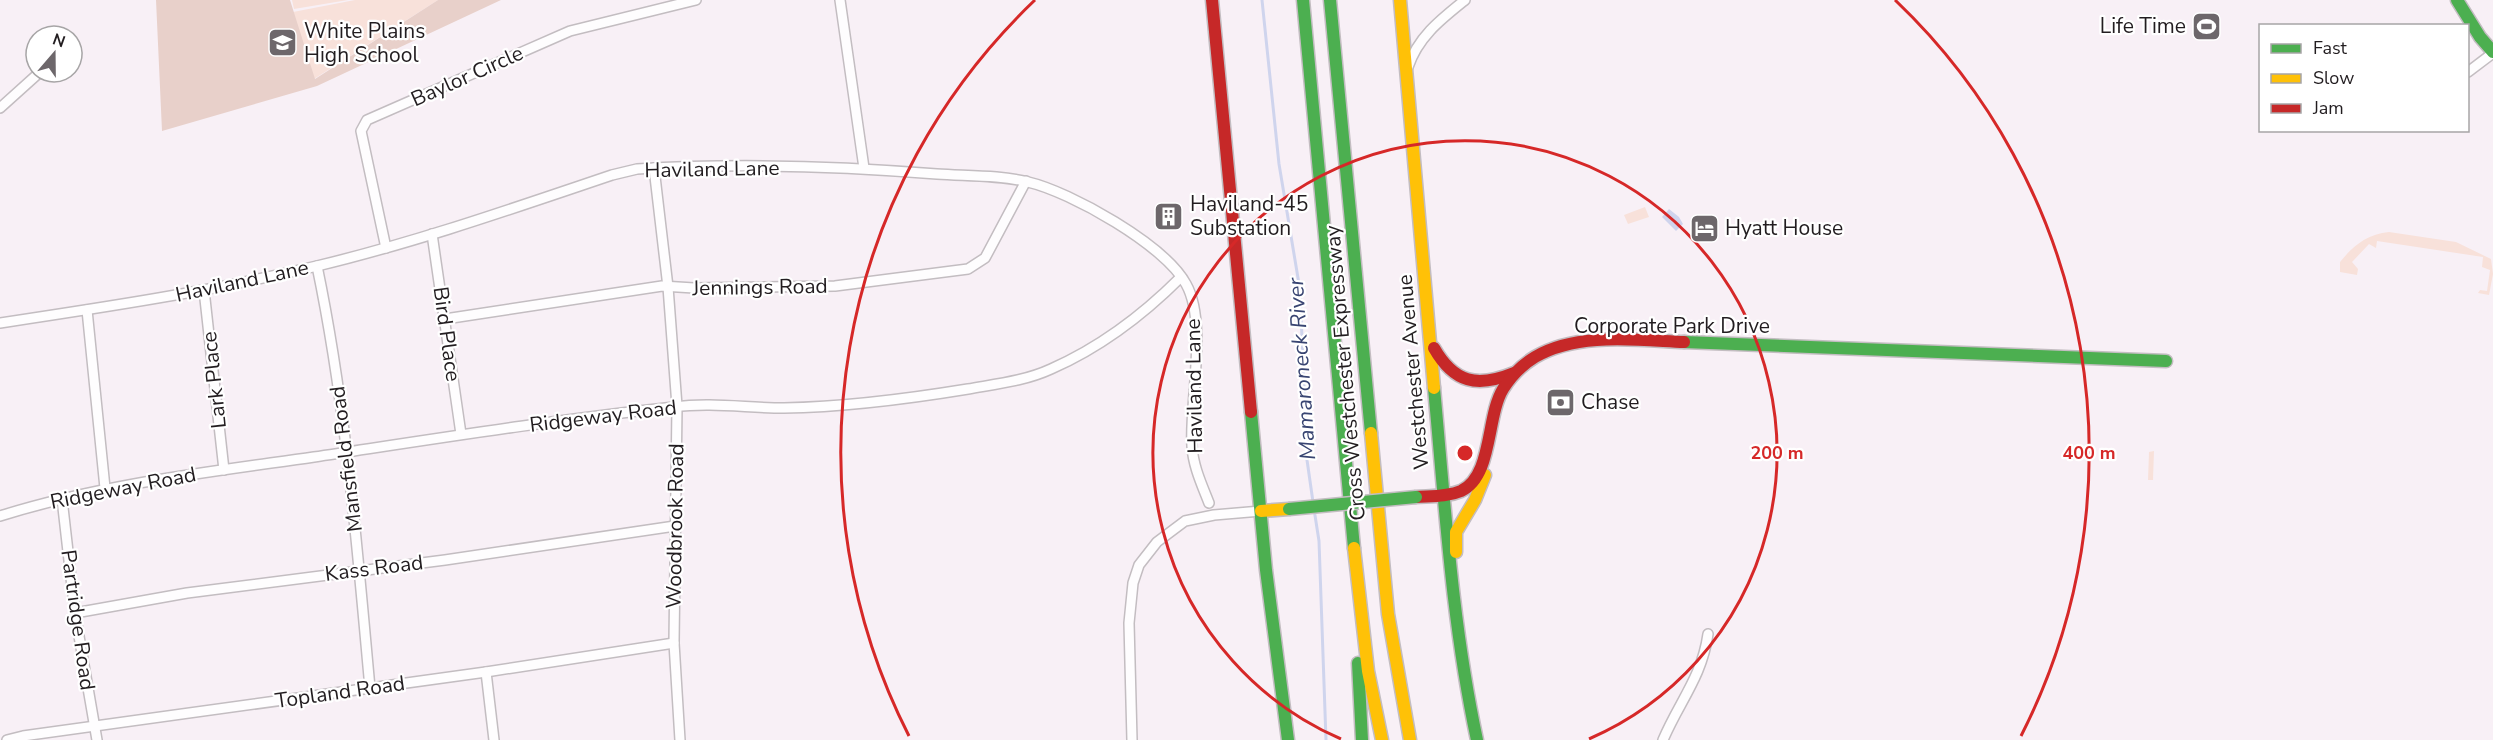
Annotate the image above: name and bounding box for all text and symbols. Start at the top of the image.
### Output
sports icon: Life Time [2191,10,2223,42]
place label: Life Time [2100,12,2186,40]
place label: White Plains High School [304,17,425,69]
north arrow [24,24,84,84]
legend [2259,24,2469,132]
school or university icon: White Plains High School [267,27,299,59]
text: N [49,28,68,53]
text: Fast [2313,36,2348,60]
street label: Baylor Circle [406,39,528,113]
text: Slow [2313,66,2354,90]
text: Jam [2312,96,2344,120]
street label: Haviland Lane [644,154,780,184]
place label: Haviland-45 Substation [1190,190,1308,242]
building icon: Haviland-45 Substation [1153,200,1185,232]
hotel icon: Hyatt House [1688,212,1720,244]
place label: Hyatt House [1725,214,1843,242]
street label: Cross Westchester Expressway [1318,224,1372,522]
street label: Haviland Lane [173,253,311,309]
street label: Jennings Road [691,272,828,302]
street label: Westchester Avenue [1391,273,1435,471]
water label: Mamaroneck River [1281,276,1323,461]
street label: Bird Place [426,285,468,383]
street label: Corporate Park Drive [1574,312,1770,340]
street label: Haviland Lane [1179,318,1209,454]
street label: Lark Place [195,330,233,430]
street label: Mansfield Road [323,385,369,533]
bank icon: Chase [1544,386,1576,418]
place label: Chase [1581,388,1639,416]
street label: Ridgeway Road [528,393,678,439]
text: 200 m [1750,441,1804,465]
text: 400 m [2062,441,2116,465]
street label: Woodbrook Road [660,443,690,609]
centre of rings [1455,443,1475,463]
street label: Ridgeway Road [48,460,198,516]
street label: Partridge Road [54,548,102,692]
street label: Kass Road [323,548,425,588]
street label: Topland Road [273,669,407,715]

